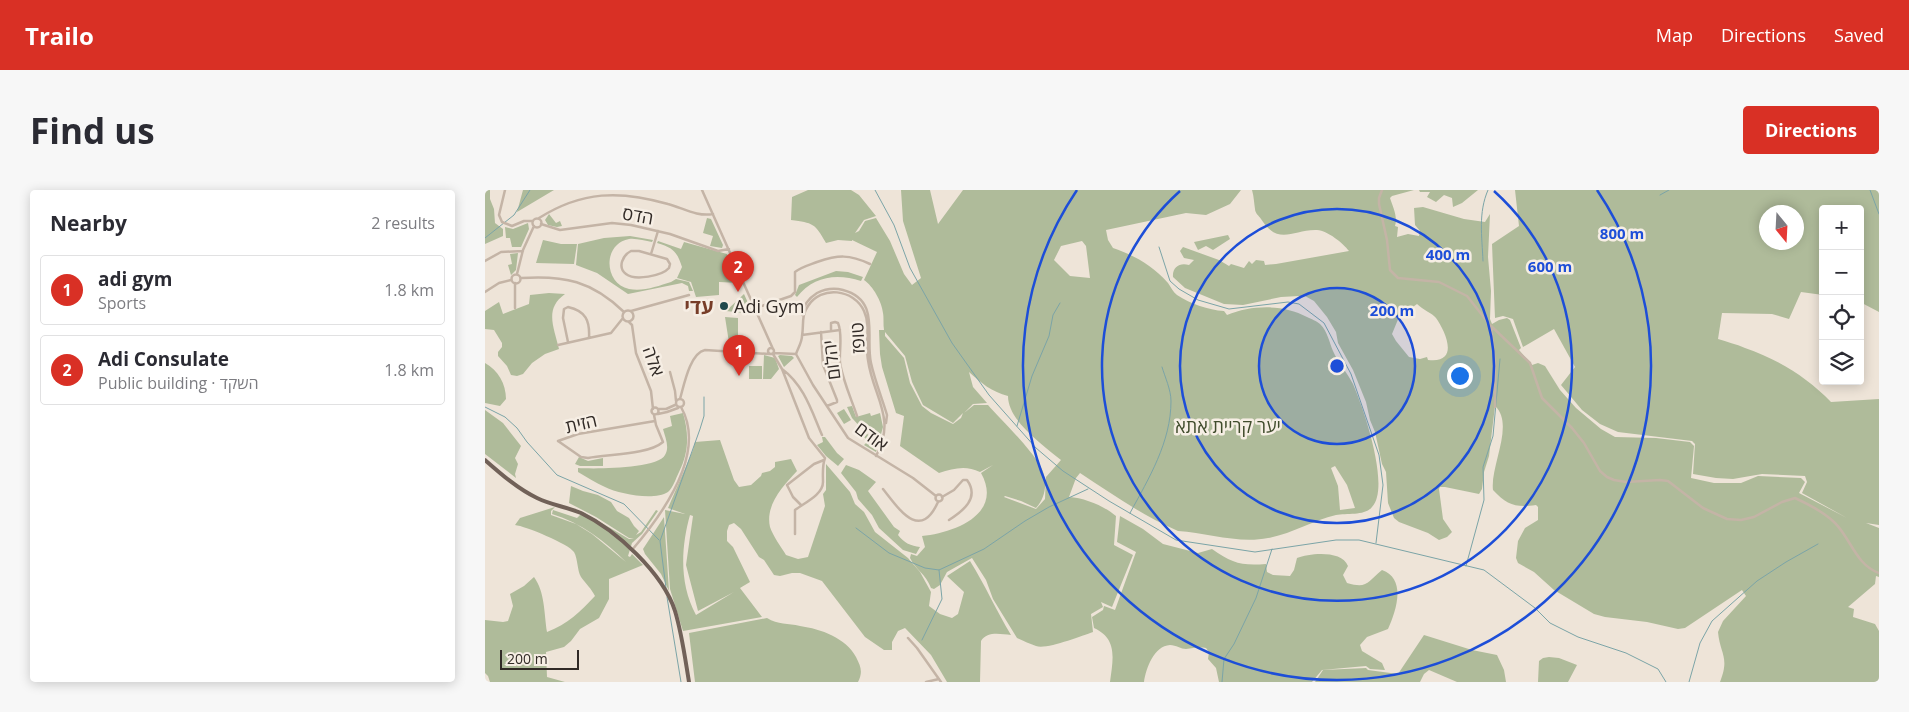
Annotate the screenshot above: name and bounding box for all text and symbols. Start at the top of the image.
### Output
text: Trailo [25,19,94,52]
text: Map [1656,23,1693,47]
text: Directions [1721,23,1806,47]
text: Saved [1834,23,1884,47]
button: Directions [1743,106,1879,154]
text: Find us [30,107,155,154]
street label: הדס [621,200,655,230]
north arrow [1759,205,1804,250]
map controls [1819,205,1864,385]
button: + [1819,205,1864,250]
text: Nearby [50,209,127,237]
text: 2 results [371,212,435,234]
text: 800 m [1600,223,1644,243]
text: 400 m [1426,244,1470,264]
button: − [1819,250,1864,295]
pin: 2 [722,251,754,292]
text: 600 m [1528,256,1572,276]
text: adi gym [98,266,172,292]
text: 1 [62,279,72,301]
text: 1.8 km [384,279,434,301]
text: Sports [98,292,146,314]
district label: עדי [684,293,714,320]
place label: Adi Gym [734,294,804,318]
button: locate [1819,295,1864,340]
marker: Adi Gym [718,300,730,312]
text: 200 m [1370,300,1414,320]
street label: טופז [844,322,870,354]
pin: 1 [723,335,755,376]
street label: יהלום [817,339,845,381]
button: layers [1819,340,1864,385]
street label: אלה [637,343,671,379]
text: Adi Consulate [98,346,229,372]
centre of rings [1328,357,1346,375]
text: 2 [62,359,72,381]
text: 1.8 km [384,359,434,381]
your location [1447,363,1473,389]
text: Public building · השקד [98,372,259,394]
street label: הזית [563,408,599,438]
park label: יער קריית אתא [1175,414,1281,438]
street label: אודם [851,416,893,456]
scale bar [500,647,579,670]
text: 200 m [507,649,548,668]

